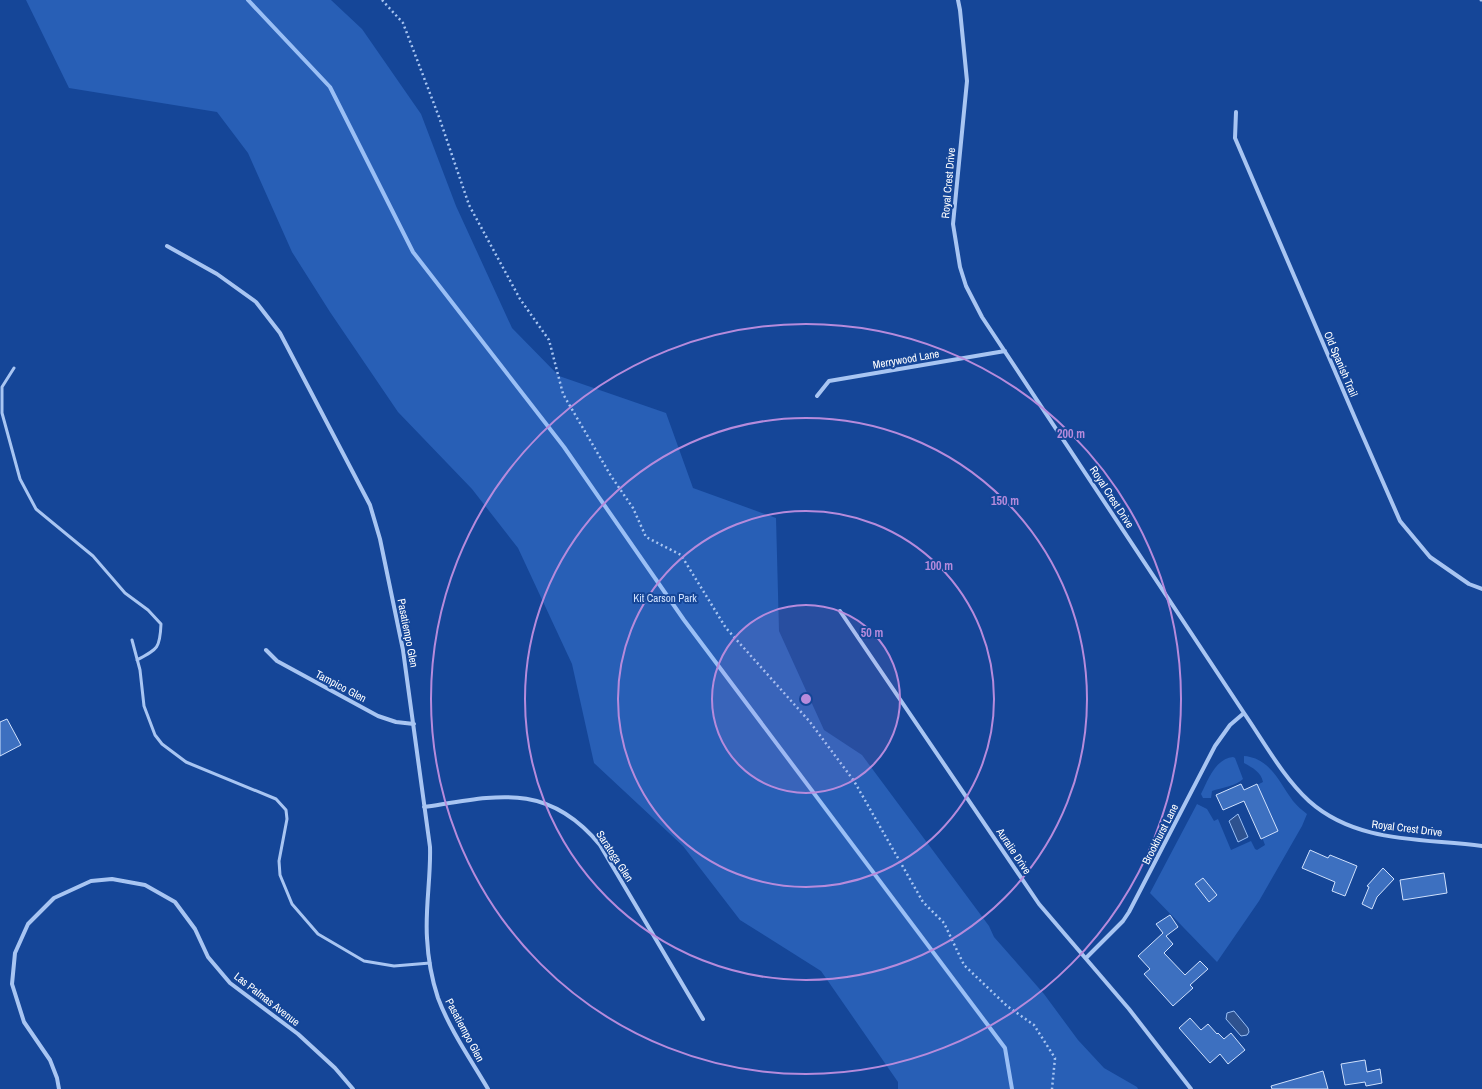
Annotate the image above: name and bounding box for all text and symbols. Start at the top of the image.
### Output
street label: Royal Crest Drive [938,147,958,219]
street label: Old Spanish Trail [1321,329,1361,399]
street label: Merrywood Lane [872,346,940,372]
text: 200 m [1057,426,1085,442]
street label: Royal Crest Drive [1087,463,1137,531]
text: 150 m [991,493,1019,509]
text: 100 m [925,558,953,574]
park label: Kit Carson Park [633,591,697,605]
street label: Pasatiempo Glen [394,597,422,669]
text: 50 m [861,625,883,641]
street label: Tampico Glen [313,667,369,705]
centre of rings [799,692,813,706]
street label: Brookhurst Lane [1139,801,1181,867]
street label: Royal Crest Drive [1371,817,1443,839]
street label: Auralie Drive [993,824,1035,877]
street label: Saratoga Glen [593,828,637,884]
street label: Las Palmas Avenue [231,969,303,1029]
street label: Pasatiempo Glen [442,996,488,1064]

